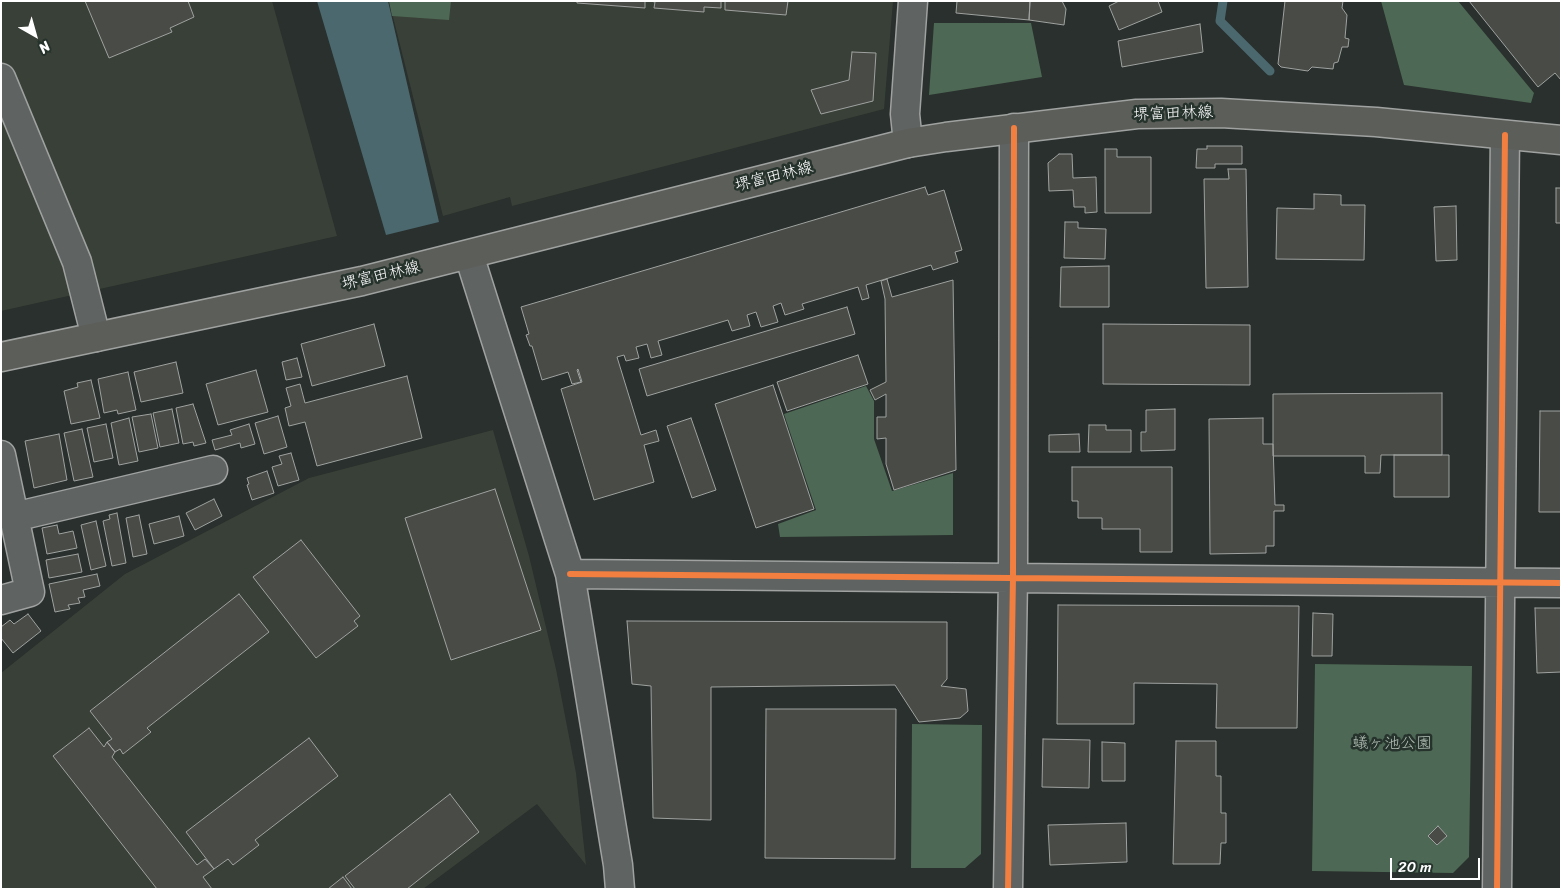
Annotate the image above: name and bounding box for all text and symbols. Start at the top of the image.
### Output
north arrow [10,10,60,60]
text: N [33,34,56,60]
street label: 堺富田林線 [1133,103,1213,125]
street label: 堺富田林線 [733,158,815,196]
street label: 堺富田林線 [340,258,422,294]
park label: 蟻ヶ池公園 [1352,734,1432,754]
scale bar [1392,848,1482,880]
text: 20 m [1398,854,1432,880]

